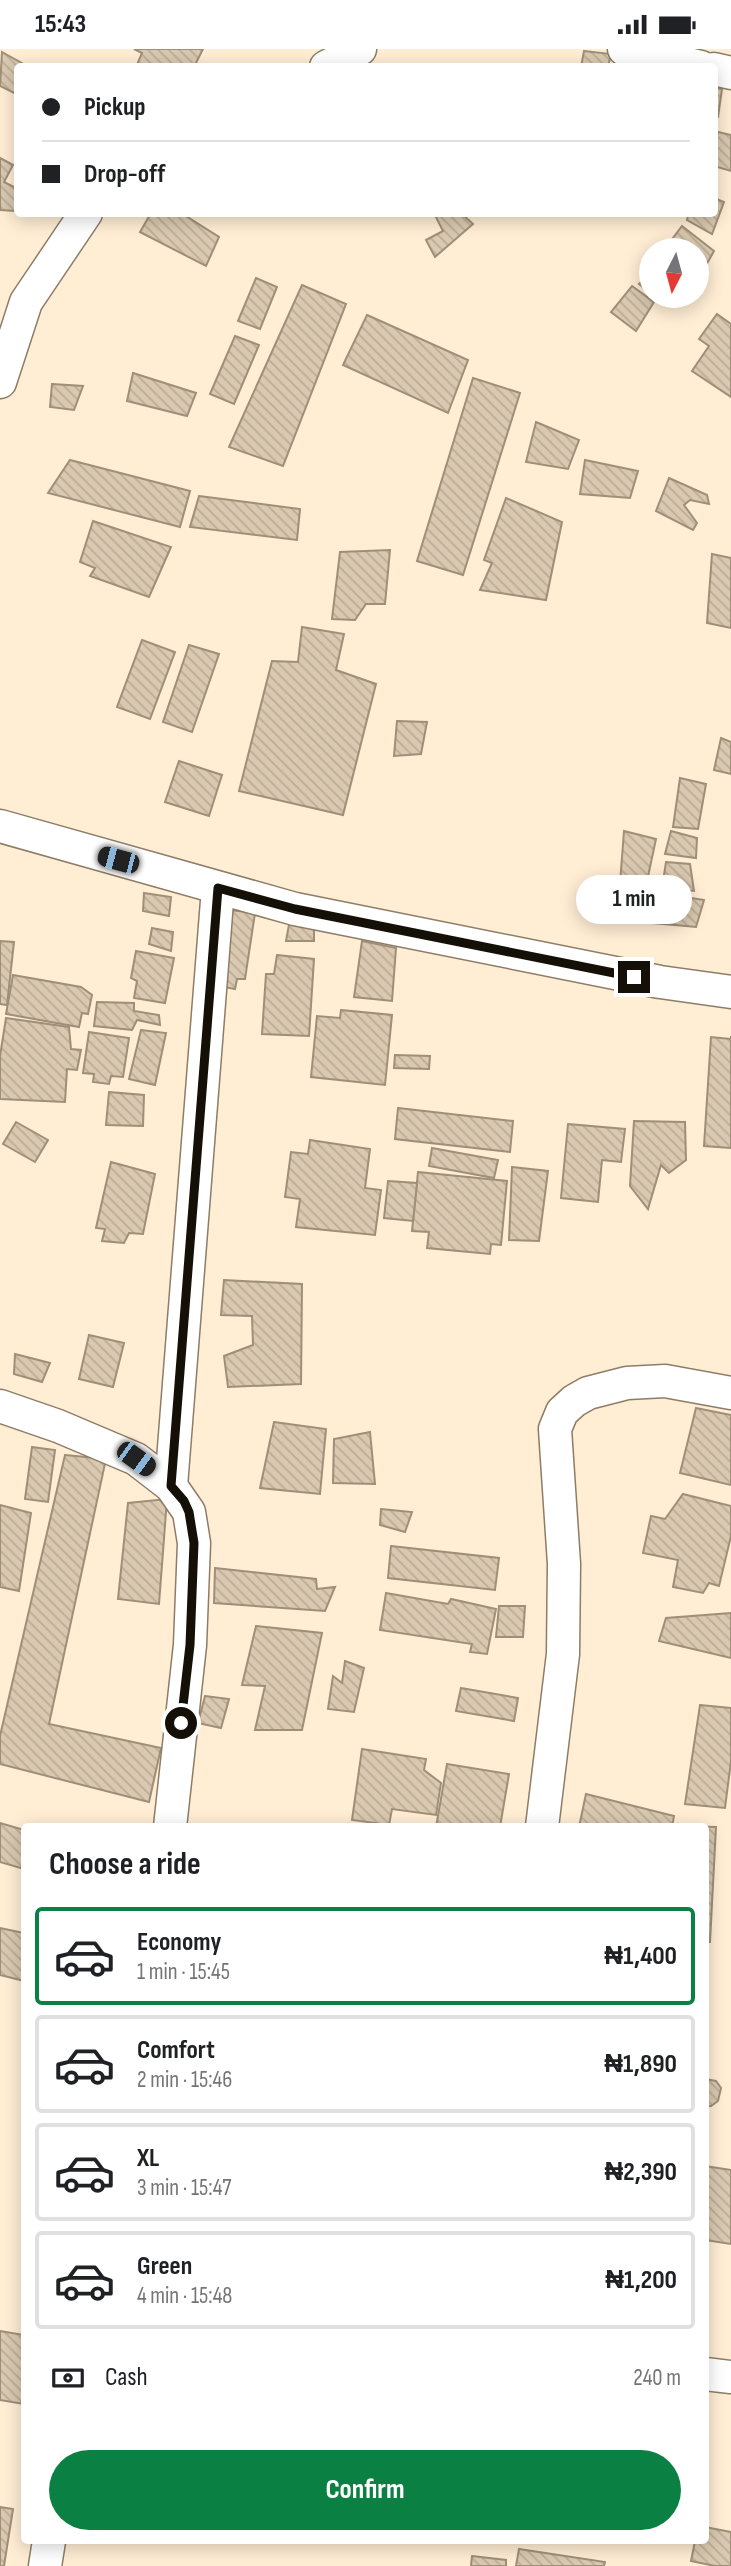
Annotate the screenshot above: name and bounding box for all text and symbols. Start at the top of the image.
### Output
text: 15:43 [35,9,86,40]
text: Pickup [84,92,146,123]
text: Drop-off [84,159,165,190]
north arrow [639,238,709,308]
map controls [639,238,709,308]
car [95,844,142,876]
callout: 1 min [576,876,692,925]
text: 1 min [613,885,655,913]
route end [618,961,650,993]
car [113,1438,160,1480]
route start [165,1707,197,1739]
text: Choose a ride [49,1845,201,1884]
icon: car [53,1925,116,1988]
text: Economy [137,1927,221,1958]
text: ₦1,400 [604,1941,677,1972]
text: 1 min · 15:45 [137,1958,230,1986]
icon: car [53,2033,116,2096]
text: Comfort [137,2035,215,2066]
text: ₦1,890 [604,2049,677,2080]
text: 2 min · 15:46 [137,2066,232,2094]
icon: car [53,2141,116,2204]
text: XL [137,2143,159,2174]
text: ₦2,390 [605,2157,677,2188]
text: 3 min · 15:47 [137,2174,231,2202]
icon: car [53,2249,116,2312]
text: Green [137,2251,192,2282]
text: ₦1,200 [605,2265,677,2296]
text: 4 min · 15:48 [137,2282,232,2310]
icon: cash [49,2359,87,2397]
text: Cash [105,2362,148,2393]
text: 240 m [633,2364,681,2392]
button: Confirm [49,2450,681,2530]

